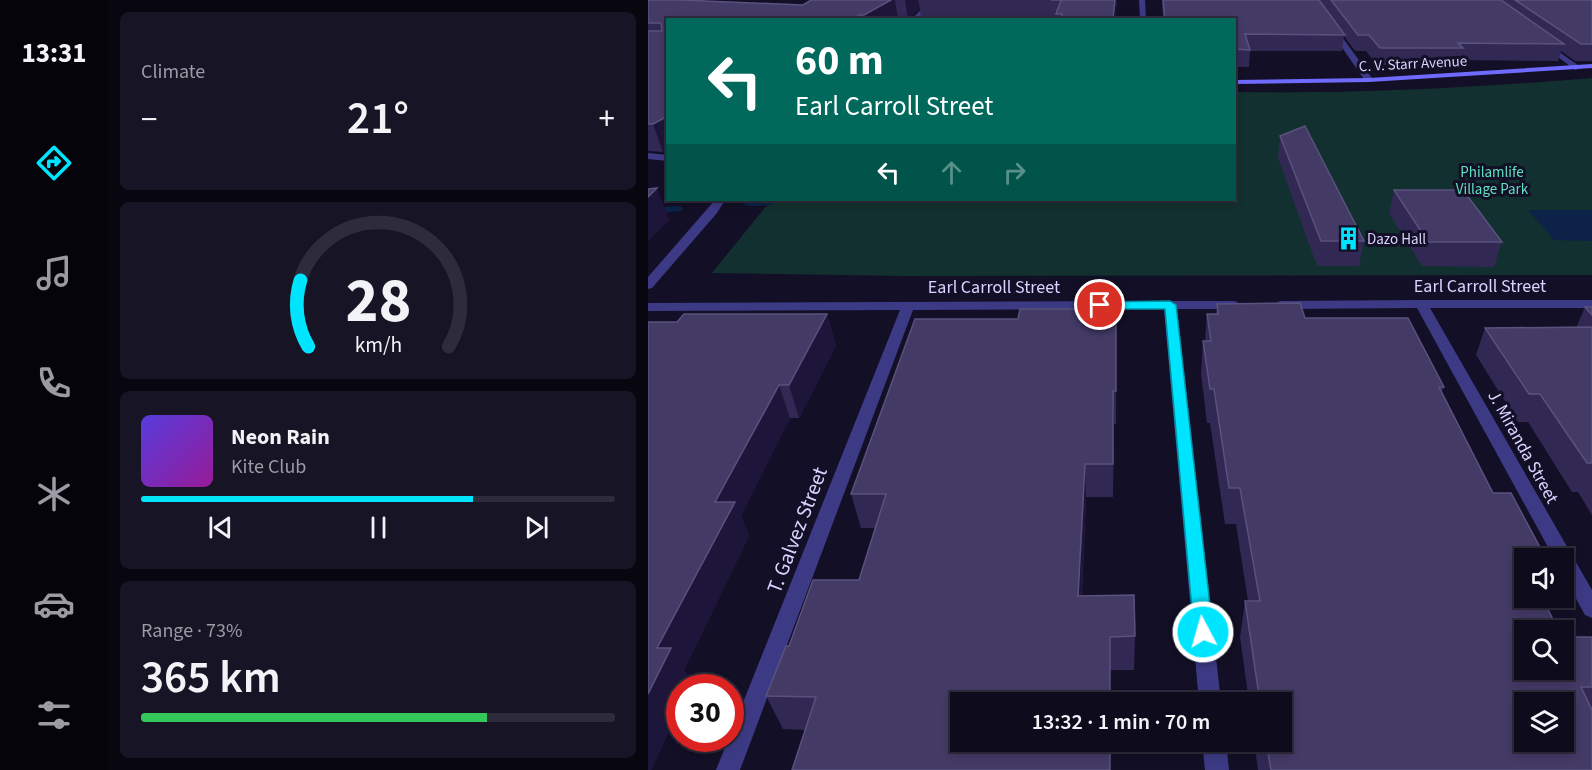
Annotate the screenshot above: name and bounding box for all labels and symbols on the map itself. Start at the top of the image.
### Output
street label: C. V. Starr Avenue [1358,51,1468,77]
park label: Philamlife Village Park [1456,162,1529,200]
building icon: Dazo Hall [1336,226,1362,252]
place label: Dazo Hall [1367,229,1426,250]
street label: Earl Carroll Street [1414,274,1546,299]
street label: Earl Carroll Street [928,275,1060,300]
pin [1074,279,1125,330]
street label: J. Miranda Street [1481,386,1565,508]
street label: T. Galvez Street [759,462,835,598]
position arrow [1171,600,1235,664]
speed limit sign: 30 [666,674,744,752]

